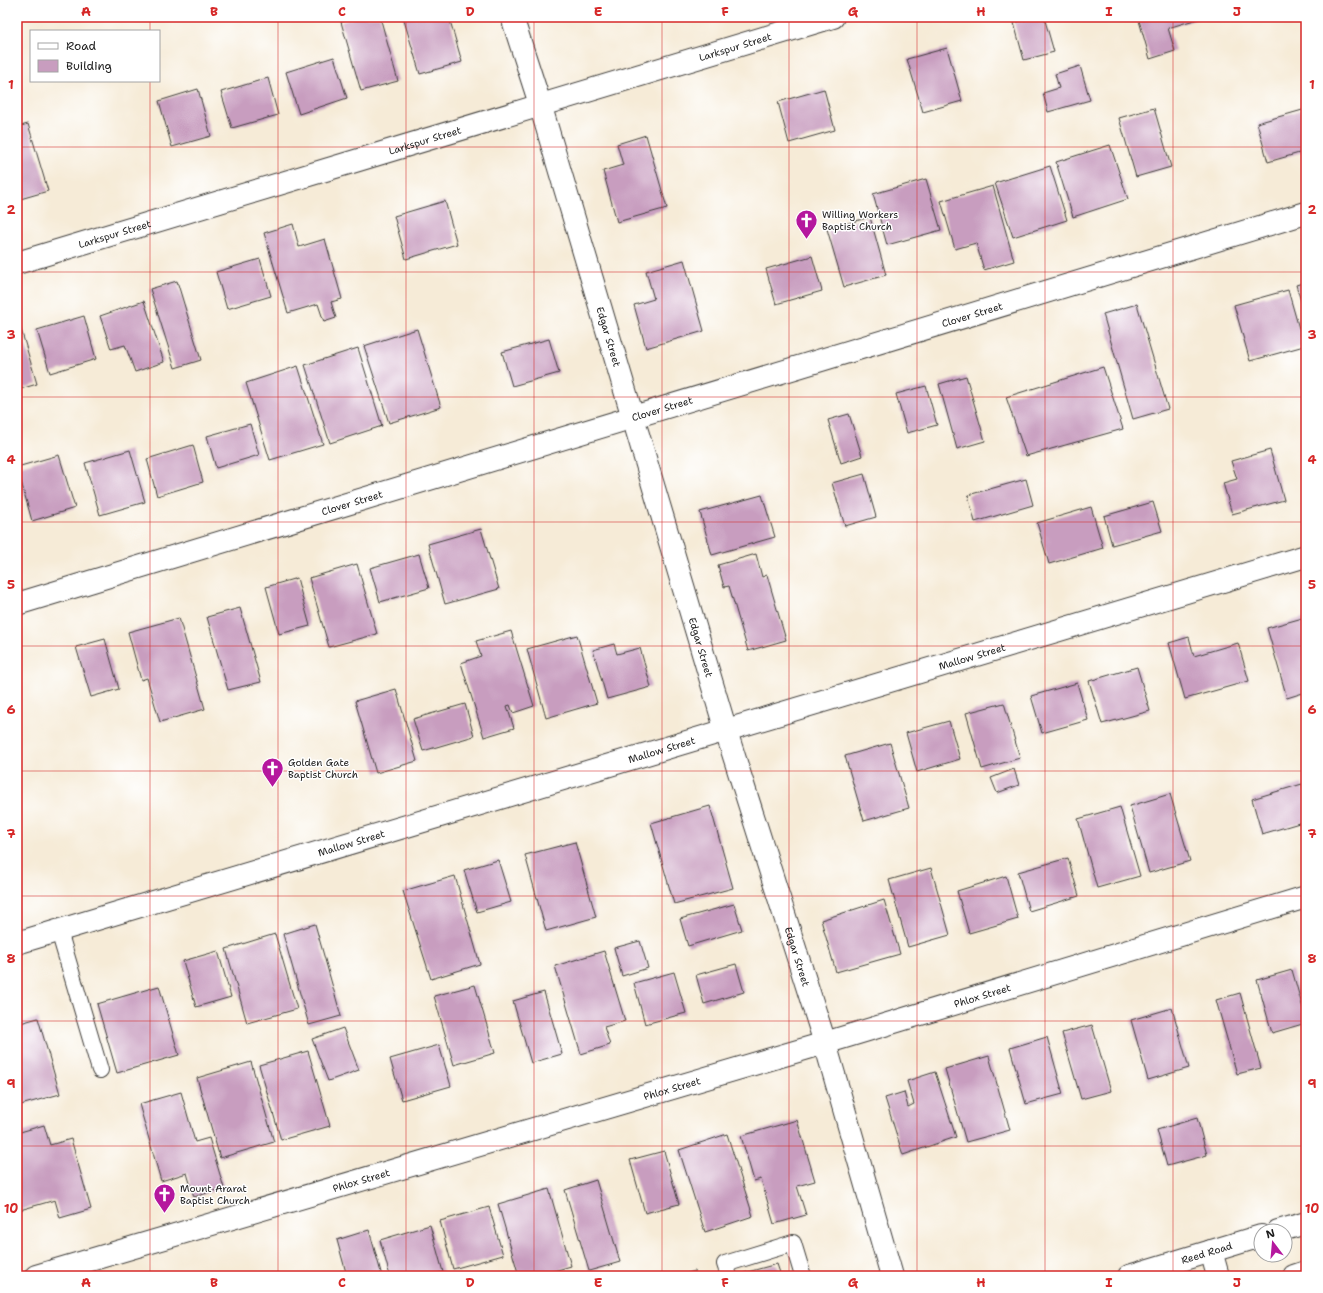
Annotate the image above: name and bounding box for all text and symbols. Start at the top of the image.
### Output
text: A [81,3,91,20]
text: B [210,3,218,20]
text: C [338,3,346,20]
text: D [465,3,475,20]
text: E [594,3,603,20]
text: F [721,3,729,20]
text: G [848,3,859,20]
text: H [976,3,986,20]
text: I [1105,3,1113,20]
text: J [1233,3,1241,20]
street label: Larkspur Street [697,29,773,64]
legend [30,30,160,82]
text: Road [66,38,97,54]
text: Building [66,58,112,74]
text: 1 [8,76,14,93]
text: 1 [1309,76,1315,93]
street label: Larkspur Street [387,123,463,157]
text: 2 [6,201,16,218]
text: 2 [1307,201,1317,218]
church icon: Willing Workers Baptist Church [793,207,819,240]
place label: Willing Workers Baptist Church [822,208,898,233]
street label: Larkspur Street [77,216,153,251]
street label: Clover Street [940,299,1004,330]
street label: Edgar Street [594,305,624,368]
text: 3 [6,326,16,343]
text: 3 [1307,326,1317,343]
street label: Clover Street [630,393,694,424]
text: 4 [6,451,16,468]
text: 4 [1307,451,1317,468]
street label: Clover Street [320,487,384,518]
text: 5 [7,576,15,593]
text: 5 [1308,576,1316,593]
street label: Edgar Street [686,616,716,679]
street label: Mallow Street [937,640,1007,672]
text: 6 [6,701,16,718]
text: 6 [1307,701,1317,718]
street label: Mallow Street [627,733,697,766]
church icon: Golden Gate Baptist Church [260,755,286,788]
place label: Golden Gate Baptist Church [288,756,358,781]
text: 7 [6,825,16,842]
text: 7 [1307,825,1317,842]
street label: Mallow Street [316,826,386,859]
street label: Edgar Street [782,925,813,988]
text: 8 [6,950,16,967]
text: 8 [1307,950,1317,967]
street label: Phlox Street [952,981,1012,1010]
street label: Phlox Street [642,1074,702,1103]
text: 9 [6,1075,16,1092]
text: 9 [1307,1075,1317,1092]
street label: Phlox Street [331,1165,391,1195]
church icon: Mount Ararat Baptist Church [152,1181,178,1214]
place label: Mount Ararat Baptist Church [180,1182,250,1207]
text: 10 [4,1200,18,1217]
text: 10 [1305,1200,1319,1217]
north arrow [1253,1223,1293,1263]
text: N [1264,1225,1277,1242]
street label: Reed Road [1179,1238,1234,1266]
text: A [81,1274,91,1291]
text: B [210,1274,218,1291]
text: C [338,1274,346,1291]
text: D [465,1274,475,1291]
text: E [594,1274,603,1291]
text: F [721,1274,729,1291]
text: G [848,1274,859,1291]
text: H [976,1274,986,1291]
text: I [1105,1274,1113,1291]
text: J [1233,1274,1241,1291]

